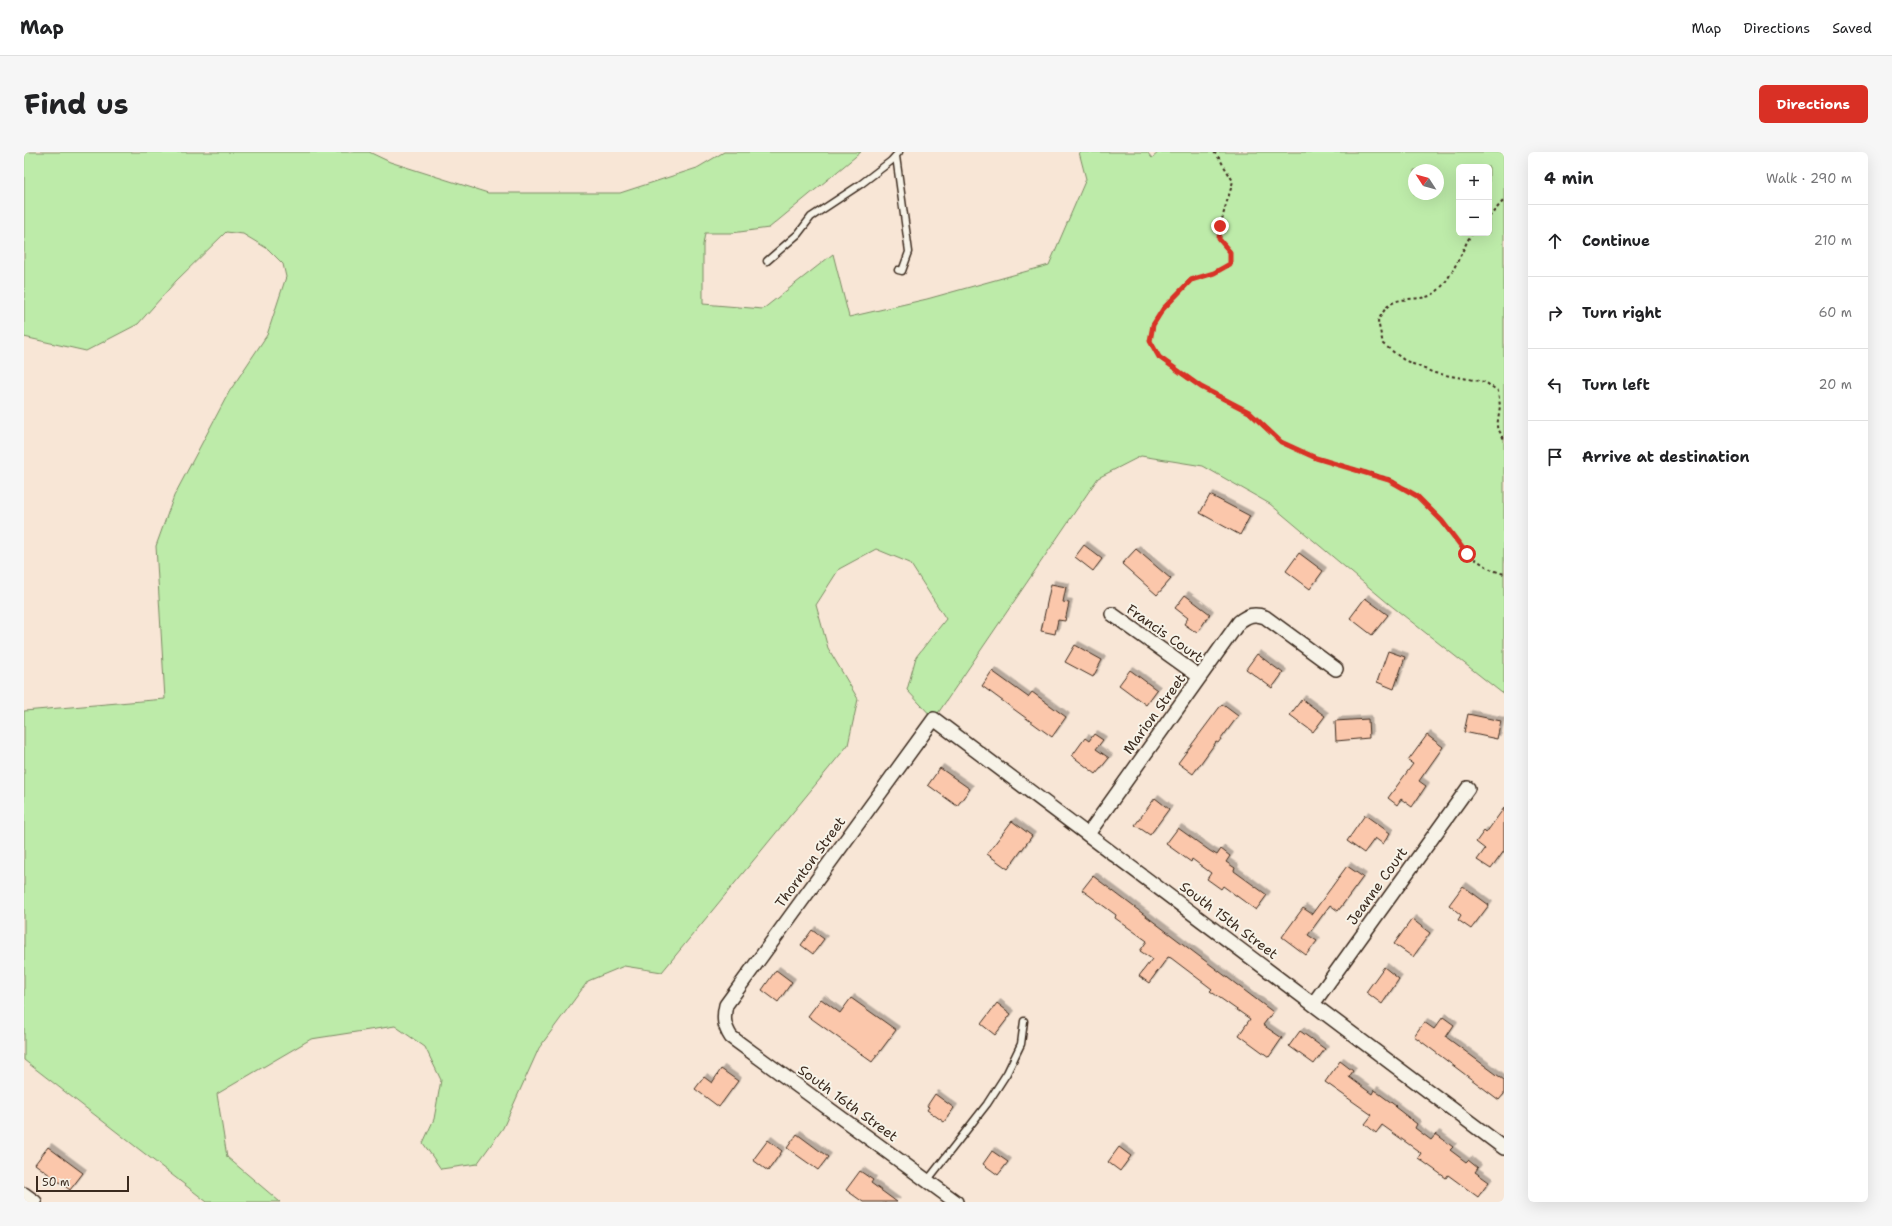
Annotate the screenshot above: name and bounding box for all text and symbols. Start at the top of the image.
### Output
text: Map [20,15,64,40]
text: Map [1692,19,1722,37]
text: Directions [1744,19,1810,37]
text: Saved [1832,19,1872,37]
text: Find us [24,85,129,123]
button: Directions [1759,85,1868,123]
north arrow [1408,164,1444,200]
map controls [1456,164,1492,236]
button: + [1456,164,1492,200]
text: 4 min [1544,167,1594,189]
text: Walk · 290 m [1766,170,1852,187]
button: − [1456,200,1492,236]
route end [1211,217,1229,235]
icon: ahead [1544,230,1566,252]
text: Continue [1582,231,1650,251]
text: 210 m [1814,232,1852,249]
icon: right [1544,302,1566,324]
text: Turn right [1582,303,1662,323]
text: 60 m [1819,304,1852,321]
icon: left [1544,374,1566,396]
text: Turn left [1582,375,1650,395]
text: 20 m [1819,376,1852,393]
icon: arrive [1544,446,1566,468]
text: Arrive at destination [1582,447,1750,467]
route start [1458,545,1476,563]
street label: Francis Court [1123,600,1207,666]
street label: Marion Street [1119,670,1189,758]
street label: Thornton Street [771,813,849,911]
street label: Jeanne Court [1343,844,1411,928]
street label: South 15th Street [1176,877,1282,963]
street label: South 16th Street [795,1061,901,1145]
scale bar [36,1174,129,1193]
text: 50 m [42,1175,70,1190]

